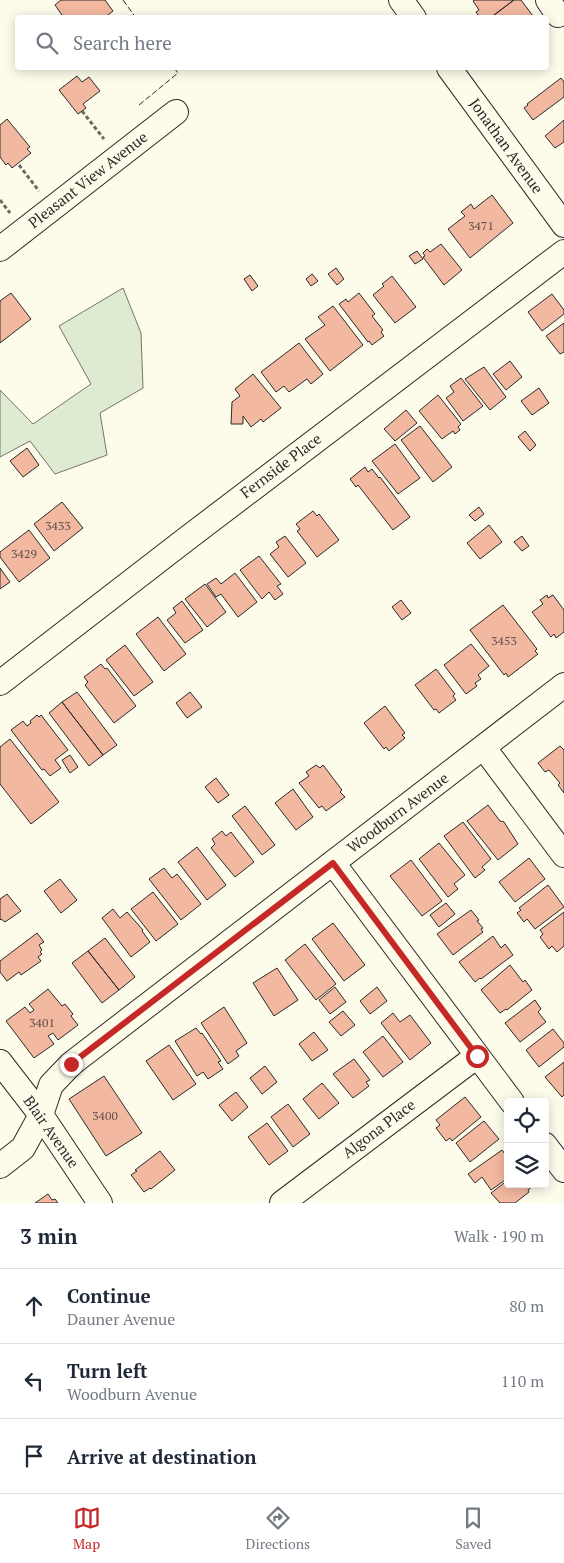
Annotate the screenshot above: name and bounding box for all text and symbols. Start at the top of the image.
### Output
search box [15,15,549,70]
icon: search [33,29,61,57]
text: Search here [73,30,172,55]
street label: Jonathan Avenue [465,94,548,197]
street label: Pleasant View Avenue [24,126,151,232]
house number: 3471 [468,218,494,233]
street label: Fernside Place [236,428,325,502]
house number: 3433 [45,518,71,533]
house number: 3429 [11,546,37,561]
house number: 3453 [491,633,517,648]
street label: Woodburn Avenue [343,768,452,857]
house number: 3401 [29,1015,55,1030]
route start [466,1045,489,1068]
route end [60,1053,83,1076]
street label: Blair Avenue [20,1091,84,1172]
street label: Algona Place [338,1094,419,1162]
map controls [504,1098,549,1188]
button: locate [504,1098,549,1143]
house number: 3400 [92,1108,118,1123]
button: layers [504,1143,549,1188]
text: 3 min [20,1222,77,1250]
text: Walk · 190 m [454,1225,544,1247]
text: Continue [67,1283,151,1308]
icon: ahead [20,1292,48,1320]
text: 80 m [509,1295,544,1317]
text: Dauner Avenue [67,1308,175,1330]
text: Turn left [67,1358,148,1383]
icon: left [20,1367,48,1395]
text: 110 m [501,1370,544,1392]
text: Woodburn Avenue [67,1383,197,1405]
icon: arrive [20,1442,48,1470]
text: Arrive at destination [67,1444,256,1469]
tab: Map [73,1504,101,1553]
tab: Directions [246,1504,310,1553]
tab: Saved [455,1504,491,1553]

